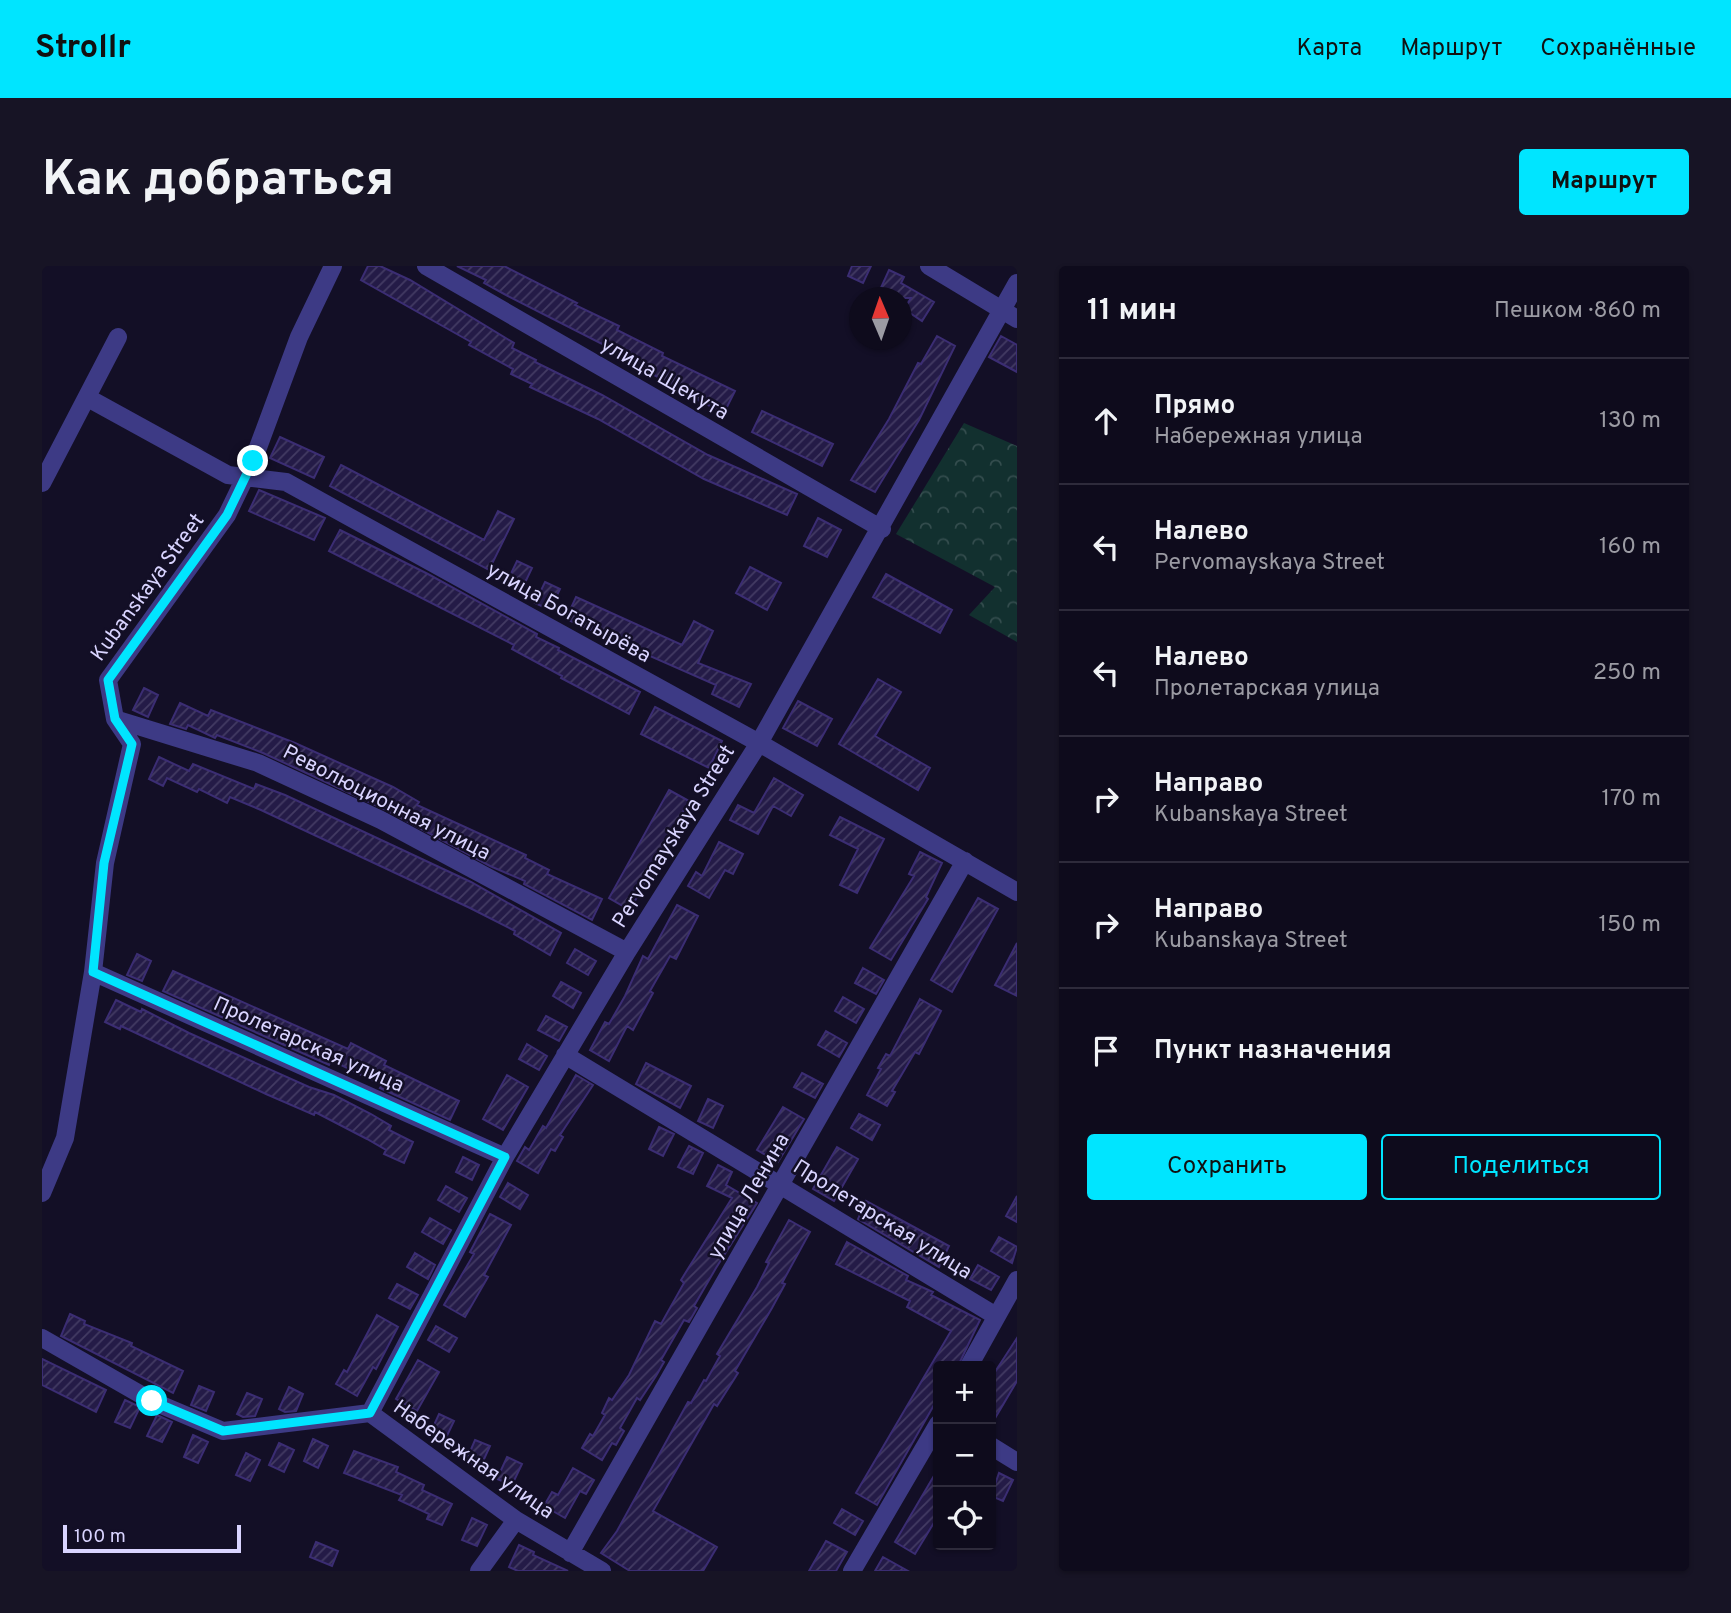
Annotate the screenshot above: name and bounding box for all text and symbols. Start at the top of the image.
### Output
text: Strollr [35,28,131,70]
text: Карта [1296,34,1362,64]
text: Маршрут [1400,34,1502,64]
text: Сохранённые [1540,34,1696,64]
button: Маршрут [1519,149,1689,215]
text: Как добраться [42,151,394,213]
north arrow [849,287,912,350]
text: 11 мин [1087,293,1177,330]
text: Пешком · 860 m [1494,297,1661,326]
street label: улица Щекута [595,332,733,427]
text: Прямо [1154,390,1235,423]
icon: ahead [1087,402,1125,440]
text: 130 m [1599,407,1661,436]
text: Набережная улица [1154,423,1363,452]
route end [237,445,268,476]
street label: Kubanskaya Street [85,508,211,667]
text: Налево [1154,516,1249,549]
icon: left [1087,528,1125,566]
text: 160 m [1599,533,1661,562]
text: Pervomayskaya Street [1154,549,1385,578]
street label: улица Богатырёва [481,557,655,670]
text: Налево [1154,642,1249,675]
icon: left [1087,654,1125,692]
text: 250 m [1593,659,1661,688]
text: Пролетарская улица [1154,675,1380,704]
street label: Революционная улица [278,739,495,867]
street label: Pervomayskaya Street [607,740,742,933]
text: Направо [1154,768,1263,801]
icon: right [1087,780,1125,818]
text: 170 m [1602,785,1661,814]
text: Kubanskaya Street [1154,801,1348,830]
text: Направо [1154,894,1263,927]
icon: right [1087,906,1125,944]
text: 150 m [1599,911,1661,940]
text: Kubanskaya Street [1154,927,1348,956]
street label: Пролетарская улица [209,991,408,1100]
icon: arrive [1087,1032,1125,1070]
text: Пункт назначения [1154,1035,1392,1068]
street label: улица Ленина [702,1129,796,1265]
button: Сохранить [1087,1134,1367,1200]
button: Поделиться [1381,1134,1661,1200]
street label: Пролетарская улица [788,1154,977,1286]
map controls [933,1361,996,1550]
button: + [933,1361,996,1424]
route start [136,1385,167,1416]
street label: Набережная улица [387,1395,559,1526]
button: − [933,1424,996,1487]
button: locate [933,1487,996,1550]
scale bar [63,1522,242,1554]
text: 100 m [74,1525,126,1549]

